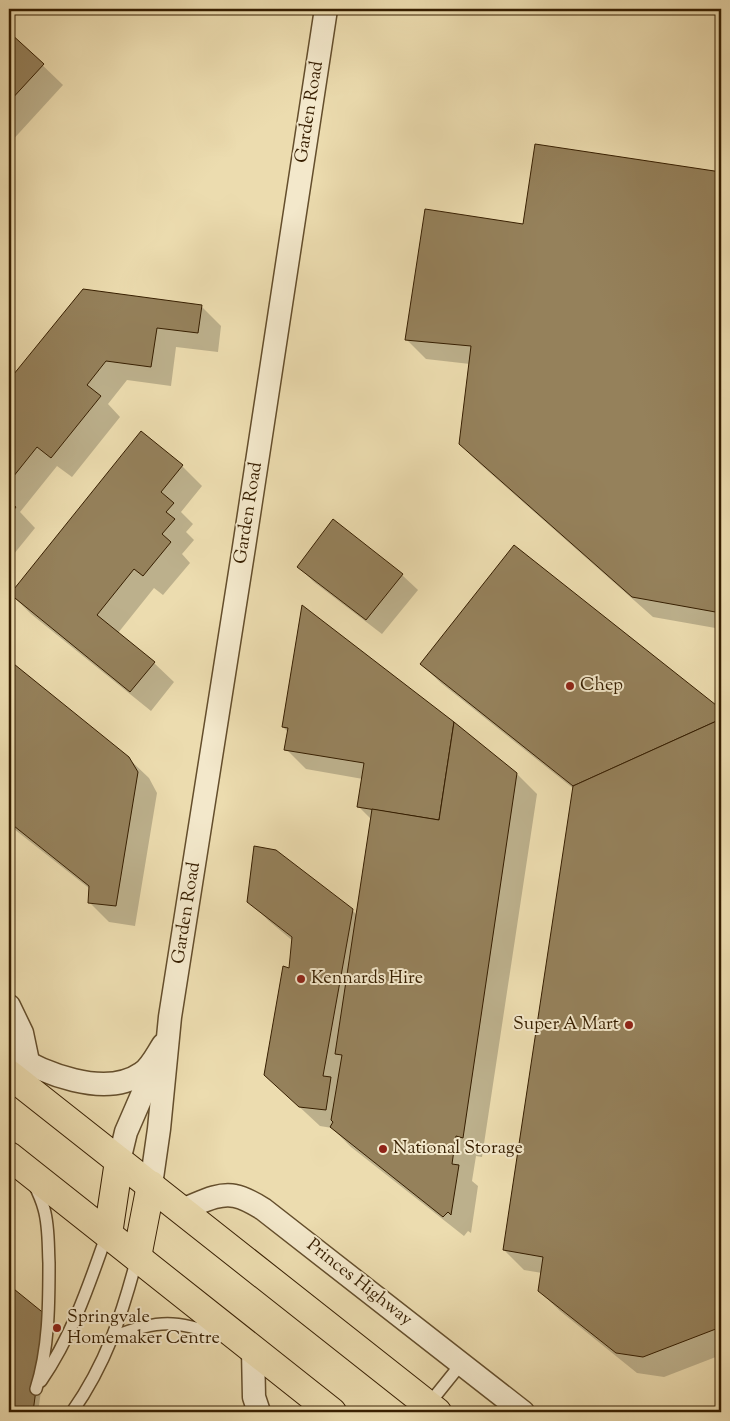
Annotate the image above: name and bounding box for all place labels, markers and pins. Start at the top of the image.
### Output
place label: Chep [580,673,623,699]
marker: Chep [564,680,576,692]
place label: Kennards Hire [311,966,423,992]
marker: Kennards Hire [295,973,307,985]
place label: Super A Mart [513,1012,619,1038]
marker: Super A Mart [623,1019,635,1031]
place label: National Storage [393,1136,523,1162]
marker: National Storage [377,1143,389,1155]
place label: Springvale Homemaker Centre [67,1305,220,1352]
marker: Springvale Homemaker Centre [51,1322,63,1334]

